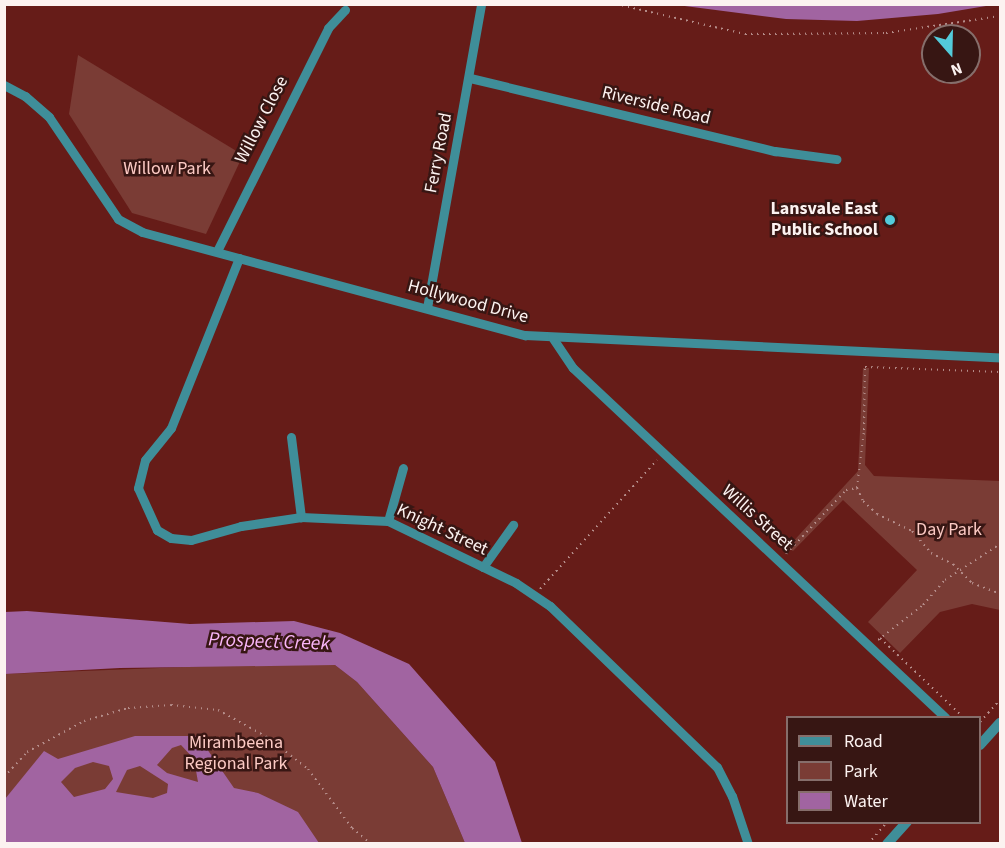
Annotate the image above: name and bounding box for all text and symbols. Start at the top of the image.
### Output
north arrow [921,24,981,84]
text: N [948,57,965,81]
street label: Willow Close [231,73,293,167]
street label: Riverside Road [599,82,713,130]
street label: Ferry Road [421,111,457,195]
park label: Willow Park [123,158,211,180]
place label: Lansvale East Public School [770,199,878,242]
marker: Lansvale East Public School [883,213,897,227]
street label: Hollywood Drive [405,276,531,328]
street label: Willis Street [717,480,797,556]
street label: Knight Street [393,499,491,561]
park label: Day Park [916,519,982,541]
water label: Prospect Creek [208,628,330,656]
legend [786,716,981,824]
text: Road [844,729,883,754]
park label: Mirambeena Regional Park [185,733,287,776]
text: Park [844,759,878,784]
text: Water [844,789,888,814]

